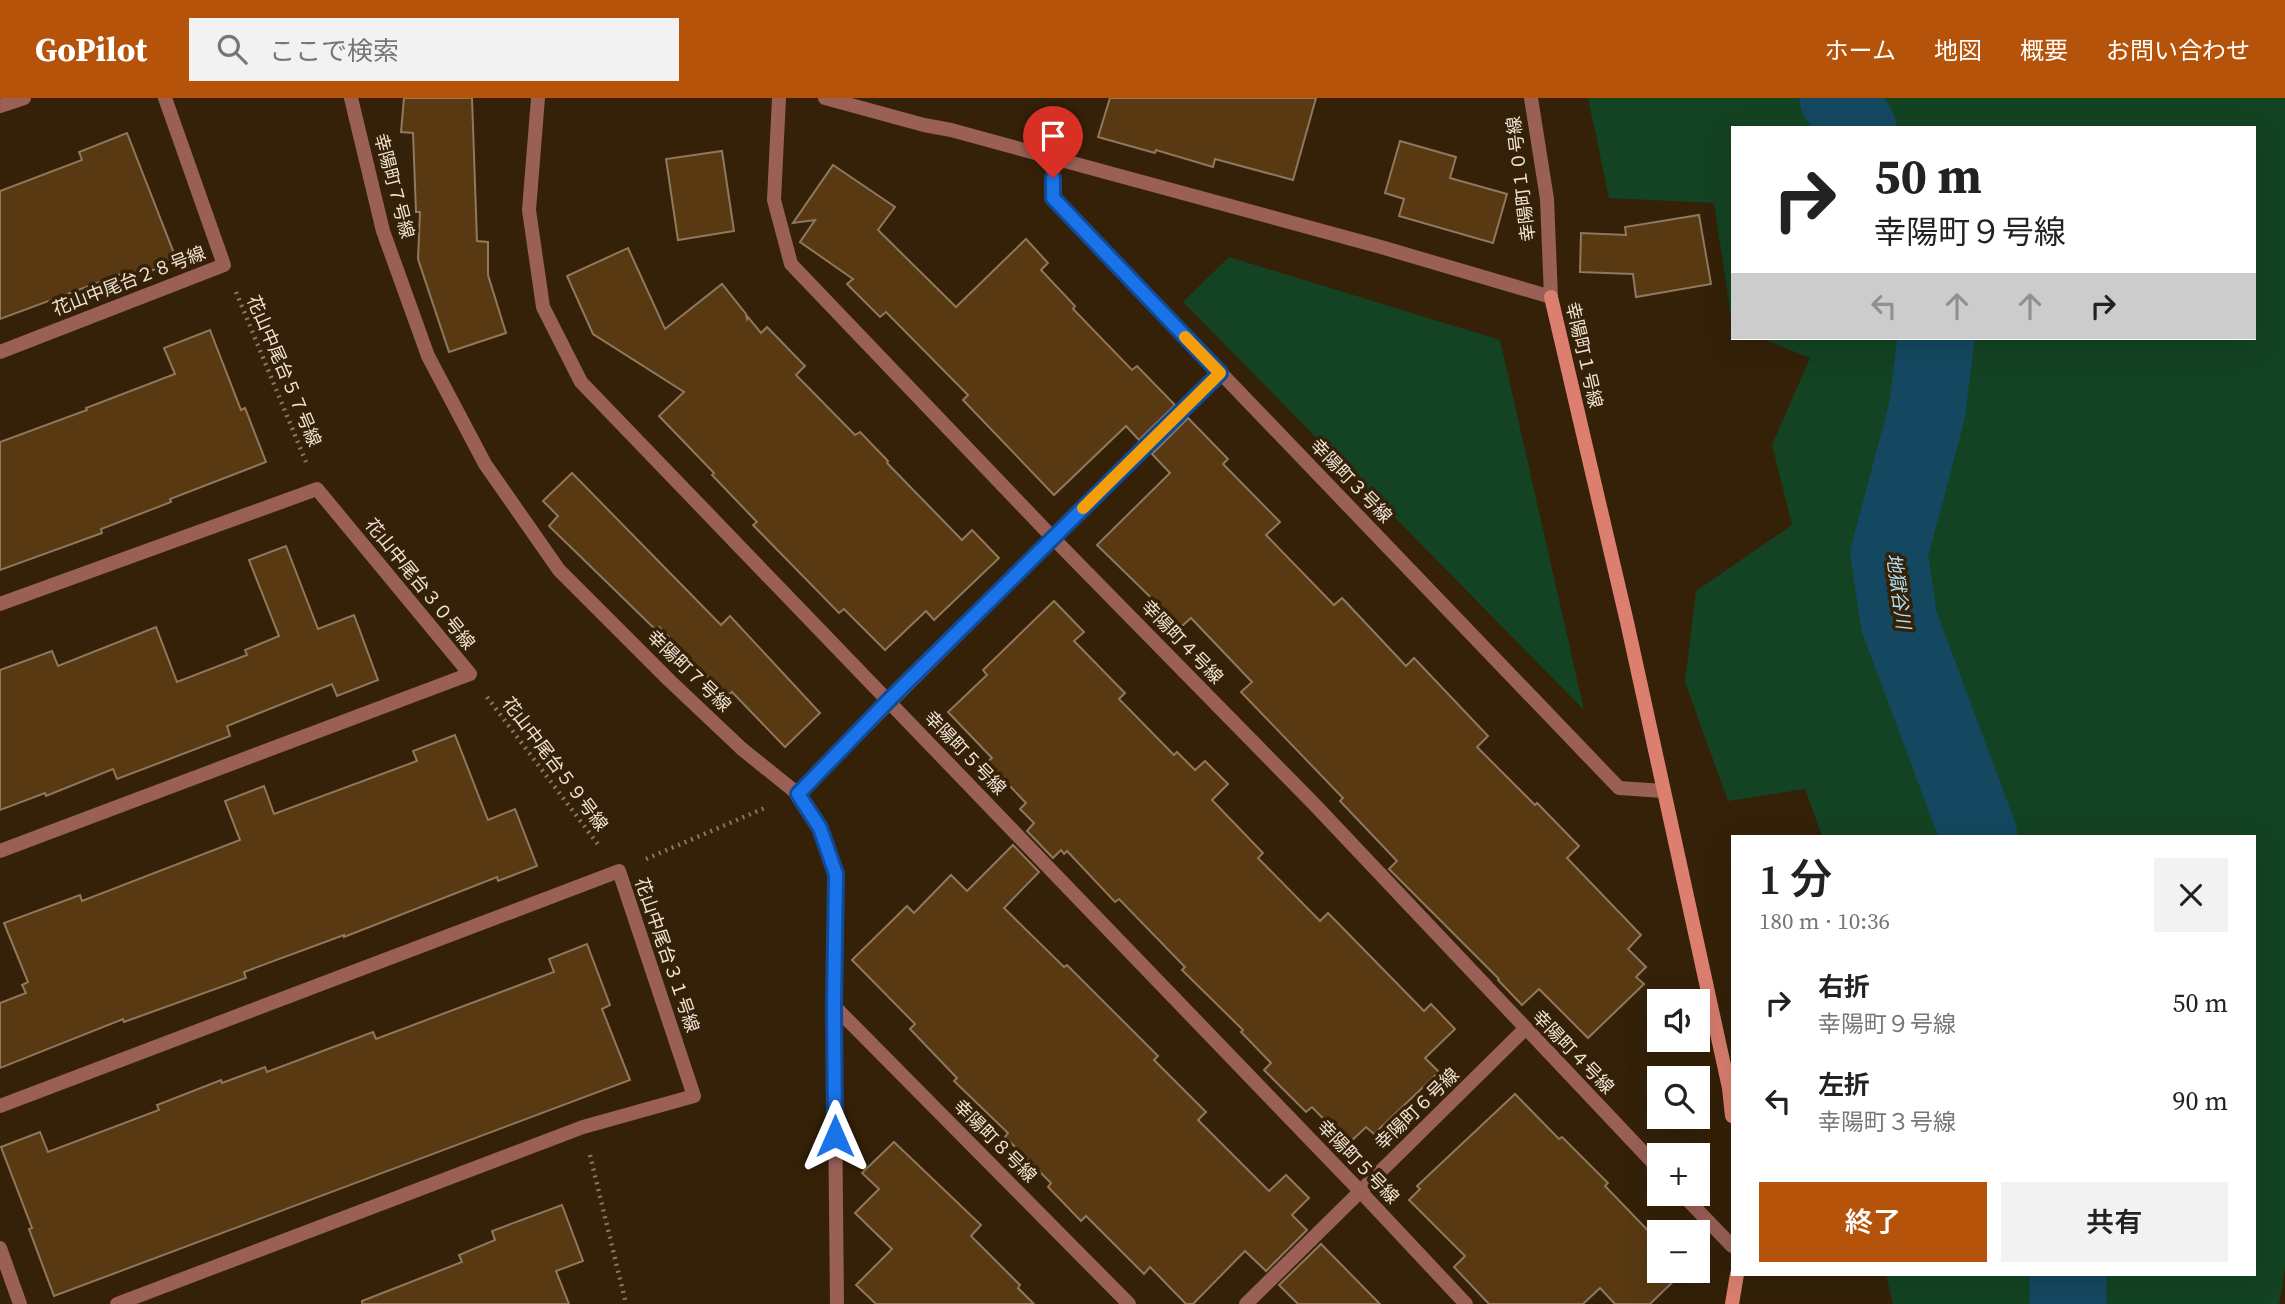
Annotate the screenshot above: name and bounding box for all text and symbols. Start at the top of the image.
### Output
search box [189,18,679,81]
text: GoPilot [35,27,147,72]
icon: search [213,30,251,68]
text: ここで検索 [269,33,399,69]
text: ホーム [1825,34,1896,67]
text: 地図 [1934,34,1982,67]
text: 概要 [2020,34,2068,67]
text: お問い合わせ [2106,34,2250,67]
pin [1023,106,1083,178]
street label: 幸陽町１０号線 [1500,115,1541,243]
icon: arrive [1034,117,1072,155]
street label: 幸陽町７号線 [368,130,421,241]
text: 50 m [1874,142,1982,209]
icon: right [1759,154,1850,245]
text: 幸陽町９号線 [1874,210,2066,254]
street label: 花山中尾台２８号線 [49,240,209,321]
icon: left [1865,287,1903,325]
icon: ahead [1938,287,1976,325]
icon: ahead [2011,287,2049,325]
icon: right [2084,287,2122,325]
street label: 花山中尾台５７号線 [241,291,328,450]
street label: 幸陽町１号線 [1560,299,1609,410]
street label: 幸陽町３号線 [1305,433,1398,528]
street label: 花山中尾台３０号線 [360,513,481,655]
water label: 地獄谷川 [1881,552,1917,632]
street label: 幸陽町４号線 [1136,594,1229,689]
street label: 幸陽町７号線 [642,624,737,717]
street label: 花山中尾台５９号線 [497,691,614,836]
street label: 幸陽町５号線 [919,705,1012,800]
text: 1 分 [1759,850,1832,908]
button: close [2154,858,2228,932]
street label: 花山中尾台３１号線 [629,874,706,1035]
text: 180 m · 10:36 [1759,905,1890,937]
text: 右折 [1818,969,1870,1005]
icon: right [1759,984,1797,1022]
text: 50 m [2173,985,2228,1021]
map controls [1647,989,1710,1283]
button: sound [1647,989,1710,1052]
street label: 幸陽町４号線 [1527,1004,1620,1099]
text: 幸陽町９号線 [1818,1008,1956,1040]
street label: 幸陽町６号線 [1369,1062,1464,1155]
button: search [1647,1066,1710,1129]
text: 左折 [1818,1067,1870,1103]
icon: left [1759,1082,1797,1120]
text: 90 m [2173,1083,2228,1119]
street label: 幸陽町８号線 [948,1094,1042,1188]
position arrow [798,1099,872,1173]
text: 幸陽町３号線 [1818,1106,1956,1138]
street label: 幸陽町５号線 [1312,1114,1405,1209]
button: + [1647,1143,1710,1206]
button: 終了 [1759,1182,1987,1262]
button: 共有 [2001,1182,2228,1262]
button: − [1647,1220,1710,1283]

